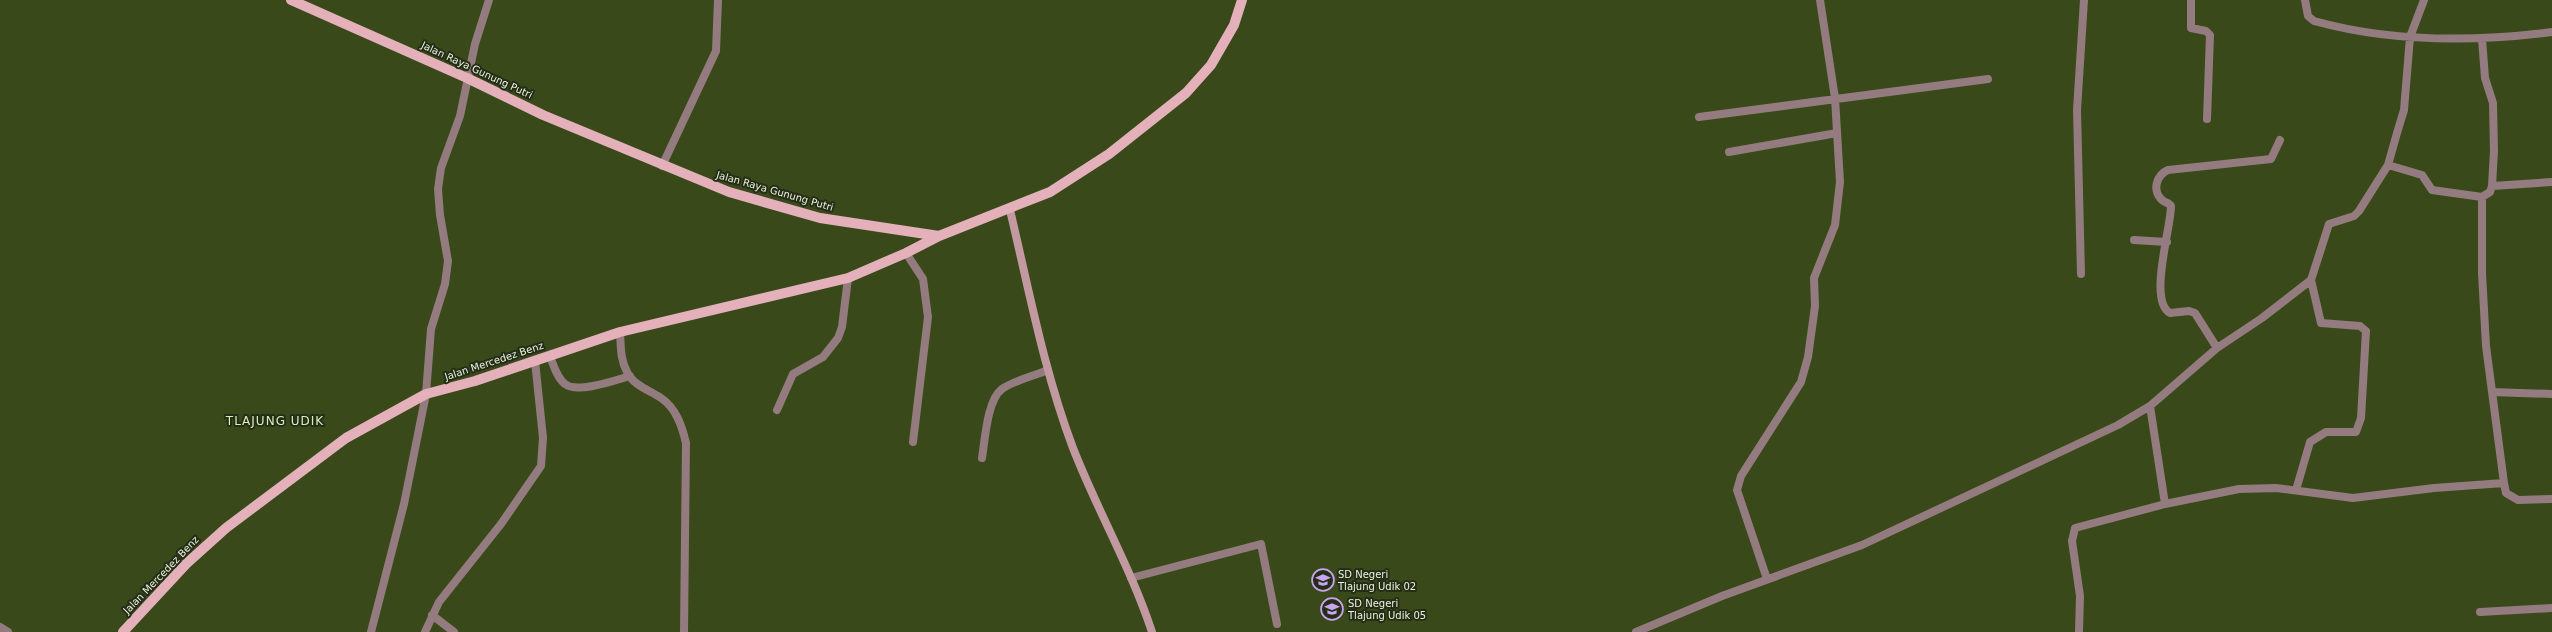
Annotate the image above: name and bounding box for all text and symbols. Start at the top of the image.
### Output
street label: Jalan Raya Gunung Putri [419,39,534,101]
street label: Jalan Raya Gunung Putri [714,169,835,213]
street label: Jalan Mercedez Benz [442,340,545,383]
district label: TLAJUNG UDIK [225,414,324,428]
street label: Jalan Mercedez Benz [120,534,201,617]
school or university icon: SD Negeri Tlajung Udik 02 [1310,567,1336,593]
place label: SD Negeri Tlajung Udik 02 [1337,569,1416,592]
school or university icon: SD Negeri Tlajung Udik 05 [1319,596,1345,622]
place label: SD Negeri Tlajung Udik 05 [1347,598,1426,621]

